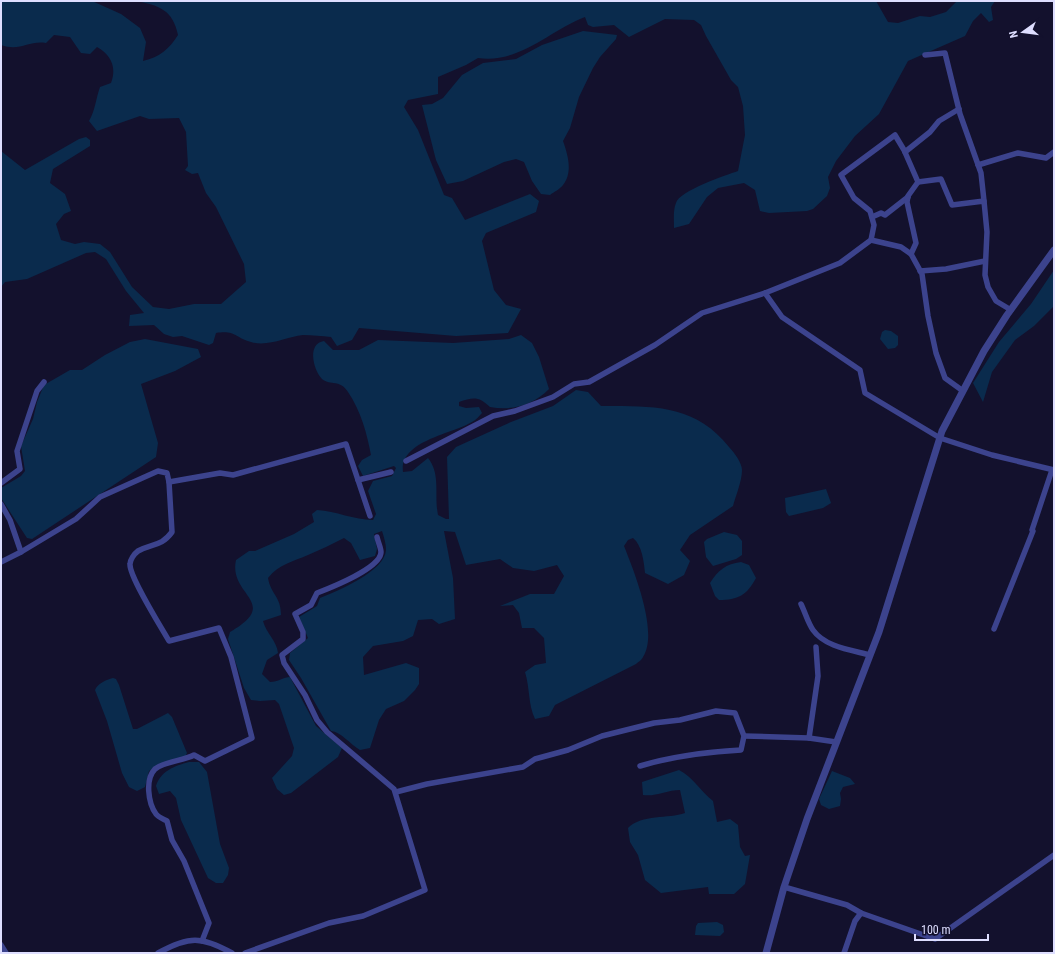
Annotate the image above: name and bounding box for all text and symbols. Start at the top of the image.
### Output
north arrow [1003,12,1043,52]
text: N [1007,29,1021,39]
scale bar [915,916,988,942]
text: 100 m [921,923,951,937]

